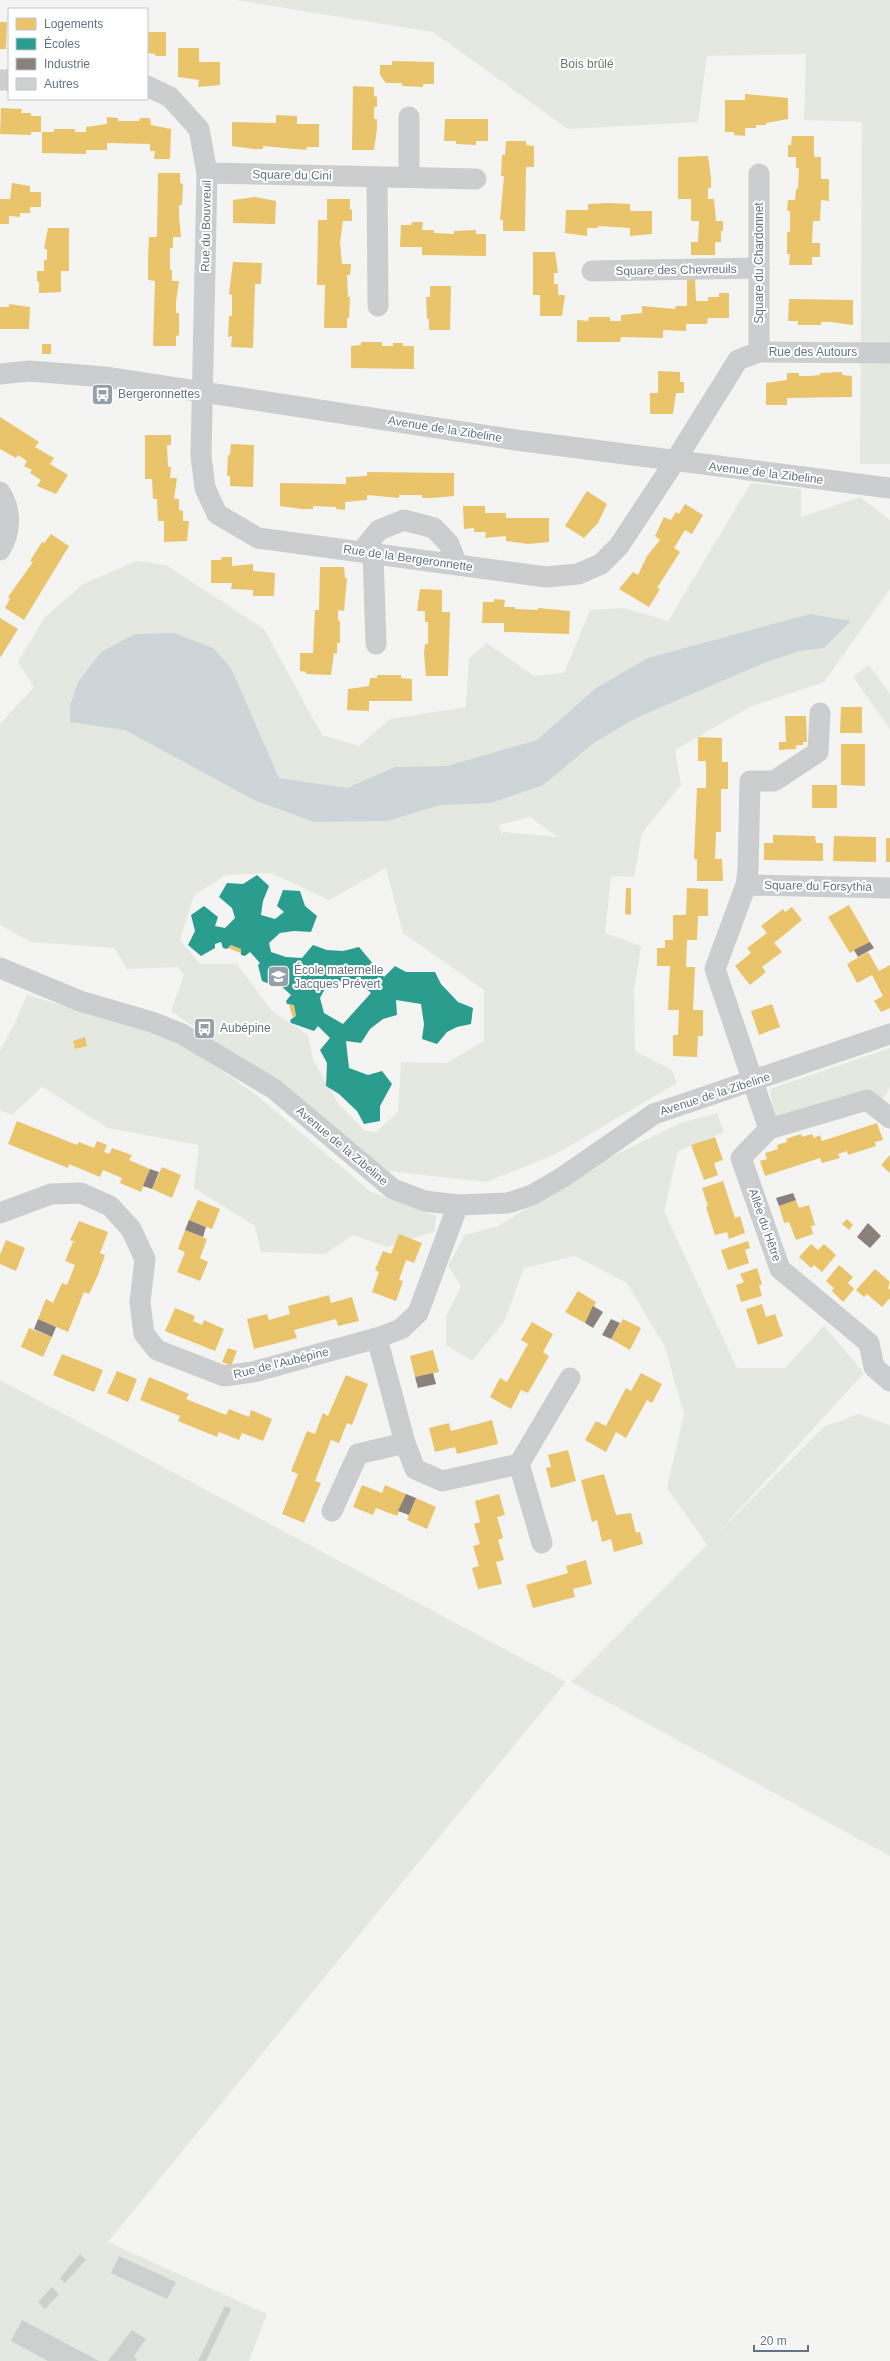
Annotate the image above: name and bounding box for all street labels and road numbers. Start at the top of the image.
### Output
street label: Square du Cini [252,167,332,183]
street label: Rue du Bouvreuil [198,180,214,272]
street label: Square du Chardonnet [752,202,766,324]
street label: Square des Chevreuils [615,262,737,278]
street label: Rue des Autours [769,345,857,359]
street label: Avenue de la Zibeline [387,413,503,445]
street label: Avenue de la Zibeline [708,459,824,487]
street label: Rue de la Bergeronnette [342,542,474,574]
street label: Square du Forsythia [764,878,872,894]
street label: Avenue de la Zibeline [658,1069,772,1118]
street label: Avenue de la Zibeline [293,1104,391,1189]
street label: Allée du Hêtre [746,1187,784,1264]
street label: Rue de l'Aubépine [232,1344,330,1382]

